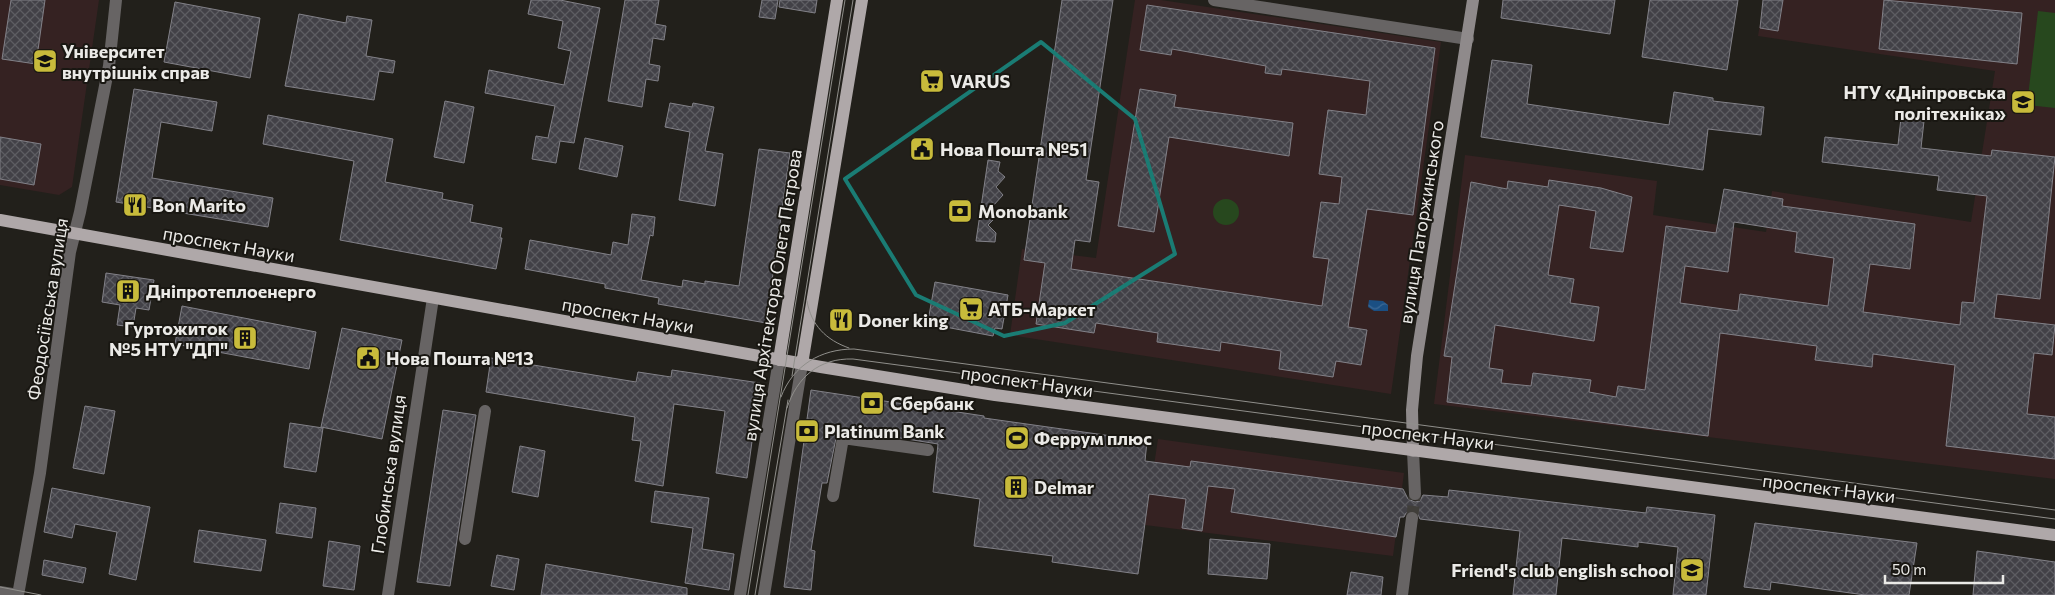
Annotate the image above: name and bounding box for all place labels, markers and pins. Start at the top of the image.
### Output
place label: Університет внутрішніх справ [62,40,210,83]
school or university icon: Університет внутрішніх справ [32,48,58,74]
supermarket icon: VARUS [919,68,945,94]
place label: VARUS [950,70,1011,92]
place label: НТУ «Дніпровська політехніка» [1844,81,2006,124]
school or university icon: НТУ «Дніпровська політехніка» [2010,89,2036,115]
public building icon: Нова Пошта №51 [909,136,935,162]
place label: Нова Пошта №51 [940,138,1088,160]
restaurant icon: Bon Marito [122,192,148,218]
place label: Bon Marito [152,194,246,216]
bank icon: Monobank [947,198,973,224]
place label: Monobank [978,200,1069,222]
building icon: Дніпротеплоенерго [115,278,141,304]
place label: Дніпротеплоенерго [146,280,317,302]
supermarket icon: АТБ-Маркет [958,296,984,322]
place label: АТБ-Маркет [988,298,1096,320]
restaurant icon: Doner king [828,307,854,333]
place label: Doner king [858,309,948,331]
place label: Гуртожиток №5 НТУ "ДП" [109,317,229,360]
building icon: Гуртожиток №5 НТУ "ДП" [232,325,258,351]
public building icon: Нова Пошта №13 [355,345,381,371]
place label: Нова Пошта №13 [386,347,534,369]
bank icon: Сбербанк [859,390,885,416]
place label: Сбербанк [890,392,975,414]
bank icon: Platinum Bank [794,418,820,444]
place label: Platinum Bank [824,420,945,442]
sports icon: Феррум плюс [1004,425,1030,451]
place label: Феррум плюс [1034,427,1152,449]
building icon: Delmar [1003,474,1029,500]
place label: Delmar [1034,476,1095,498]
school or university icon: Friend's club english school [1679,557,1705,583]
place label: Friend's club english school [1451,559,1674,581]

